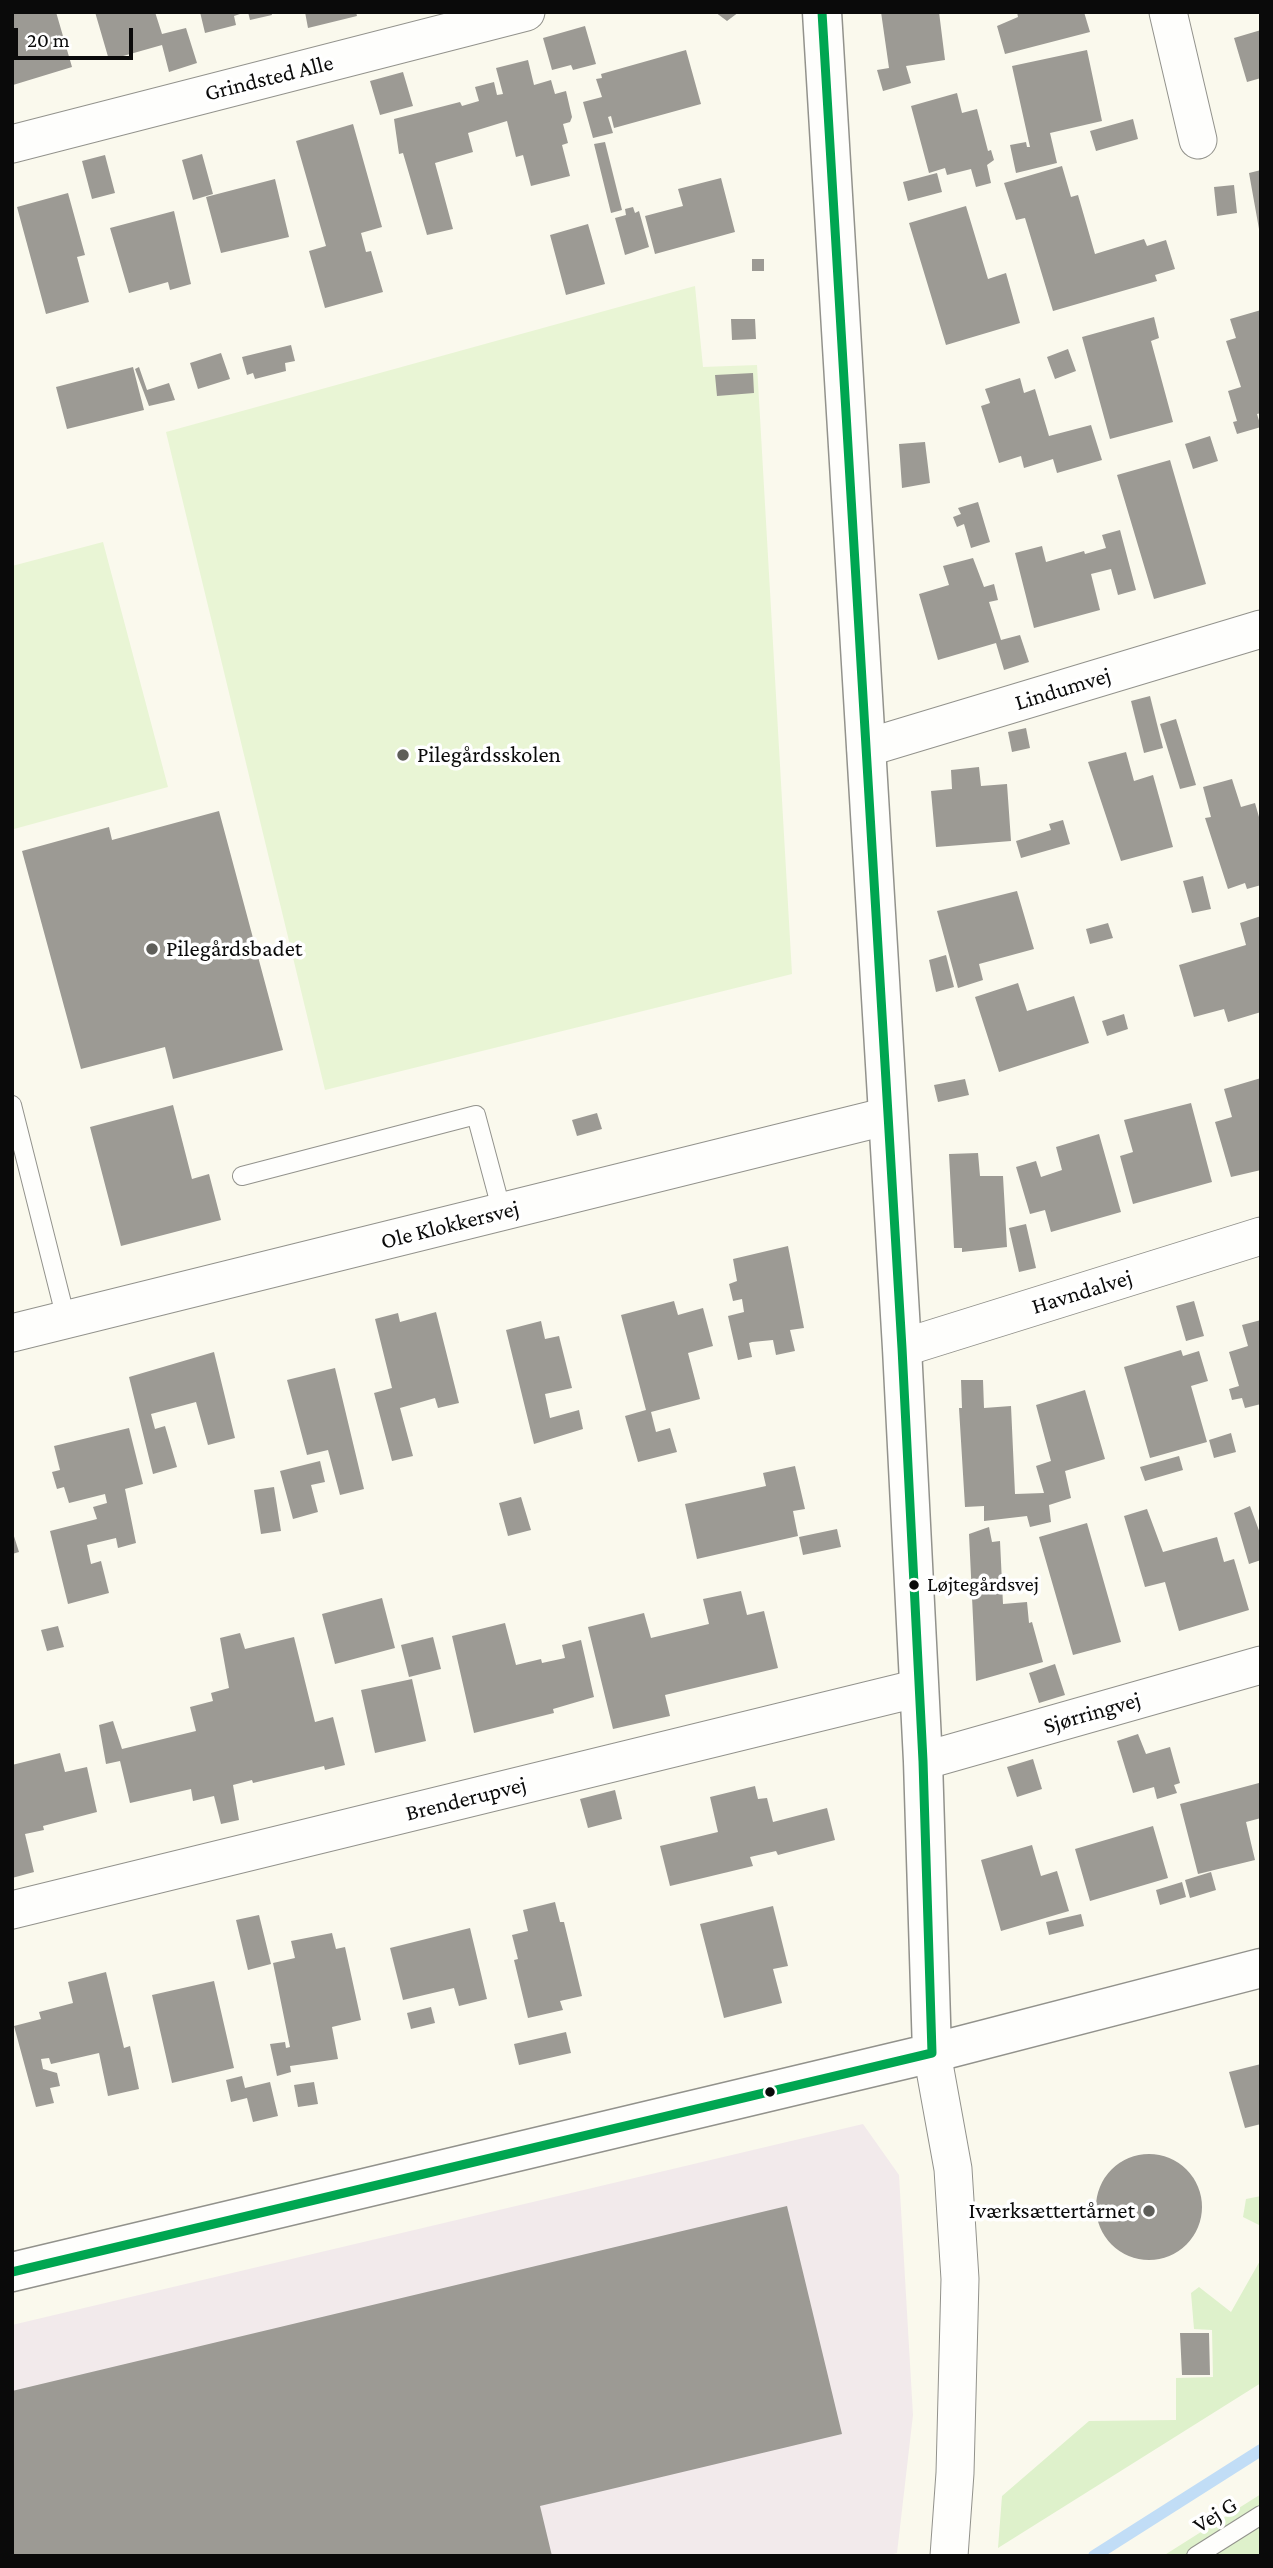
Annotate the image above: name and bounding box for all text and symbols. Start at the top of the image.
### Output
scale bar [18,14,136,58]
text: 20 m [27,28,70,52]
street label: Grindsted Alle [202,49,336,107]
street label: Lindumvej [1012,661,1114,717]
place label: Pilegårdsskolen [417,741,561,769]
marker: Pilegårdsskolen [395,747,411,763]
place label: Pilegårdsbadet [166,935,302,963]
marker: Pilegårdsbadet [144,941,160,957]
street label: Ole Klokkersvej [378,1194,522,1256]
street label: Havndalvej [1028,1264,1136,1320]
place label: Løjtegårdsvej [927,1572,1039,1598]
marker: Løjtegårdsvej [907,1578,921,1592]
street label: Sjørringvej [1040,1686,1144,1740]
street label: Brenderupvej [403,1771,529,1827]
unlabelled marker [763,2085,777,2099]
place label: Iværksættertårnet [969,2197,1135,2225]
marker: Iværksættertårnet [1141,2203,1157,2219]
street label: Vej G [1188,2491,1242,2539]

